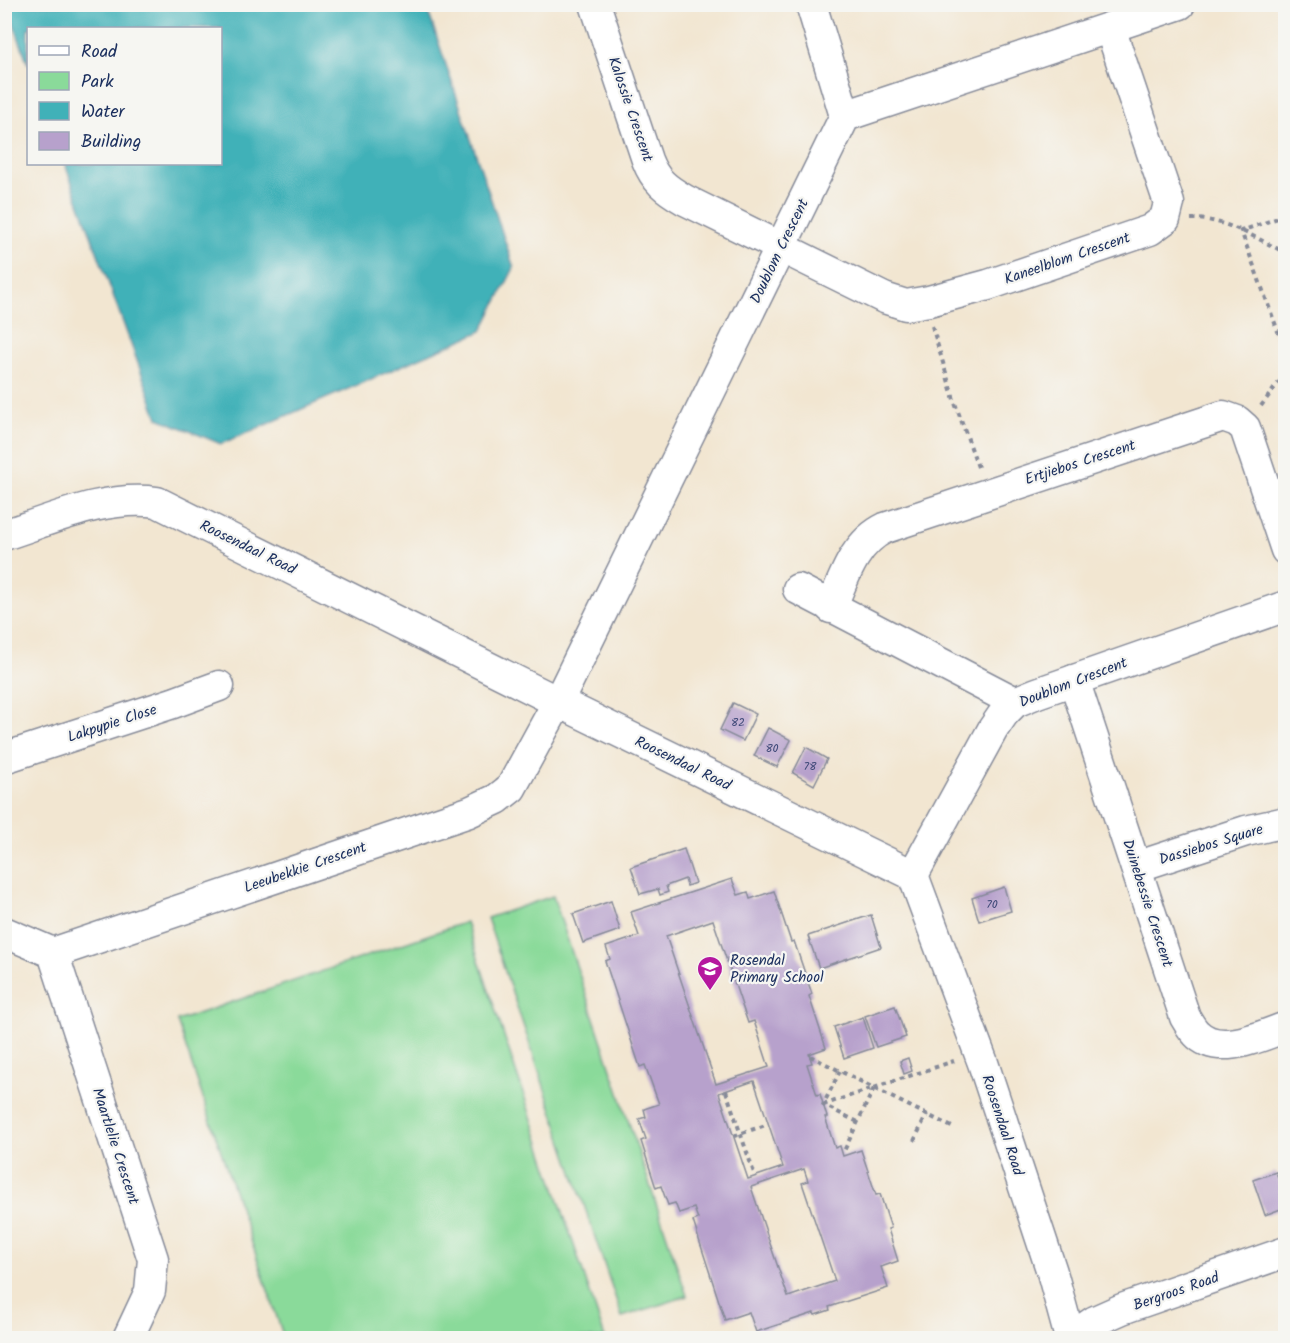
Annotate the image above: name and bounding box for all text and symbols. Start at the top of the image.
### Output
legend [27,27,222,165]
text: Road [81,38,118,67]
street label: Kalossie Crescent [601,54,659,165]
text: Park [81,68,114,97]
text: Water [81,98,126,127]
text: Building [81,128,141,157]
street label: Doublom Crescent [744,195,816,308]
street label: Kaneelblom Crescent [1001,226,1134,292]
street label: Ertjiebos Crescent [1022,434,1139,492]
street label: Roosendaal Road [195,514,300,582]
street label: Doublom Crescent [1016,651,1131,715]
street label: Lakpypie Close [65,698,160,750]
house number: 82 [731,713,745,732]
street label: Roosendaal Road [630,730,735,798]
house number: 80 [765,739,779,758]
house number: 78 [804,757,817,776]
street label: Dassiebos Square [1156,818,1267,872]
street label: Leeubekkie Crescent [241,836,370,900]
street label: Duinebessie Crescent [1115,836,1179,971]
house number: 70 [986,895,998,914]
place label: Rosendal Primary School [730,949,824,990]
school or university icon: Rosendal Primary School [695,954,725,992]
street label: Roosendaal Road [974,1072,1030,1179]
street label: Maartlelie Crescent [85,1085,145,1208]
street label: Bergroos Road [1130,1266,1223,1318]

